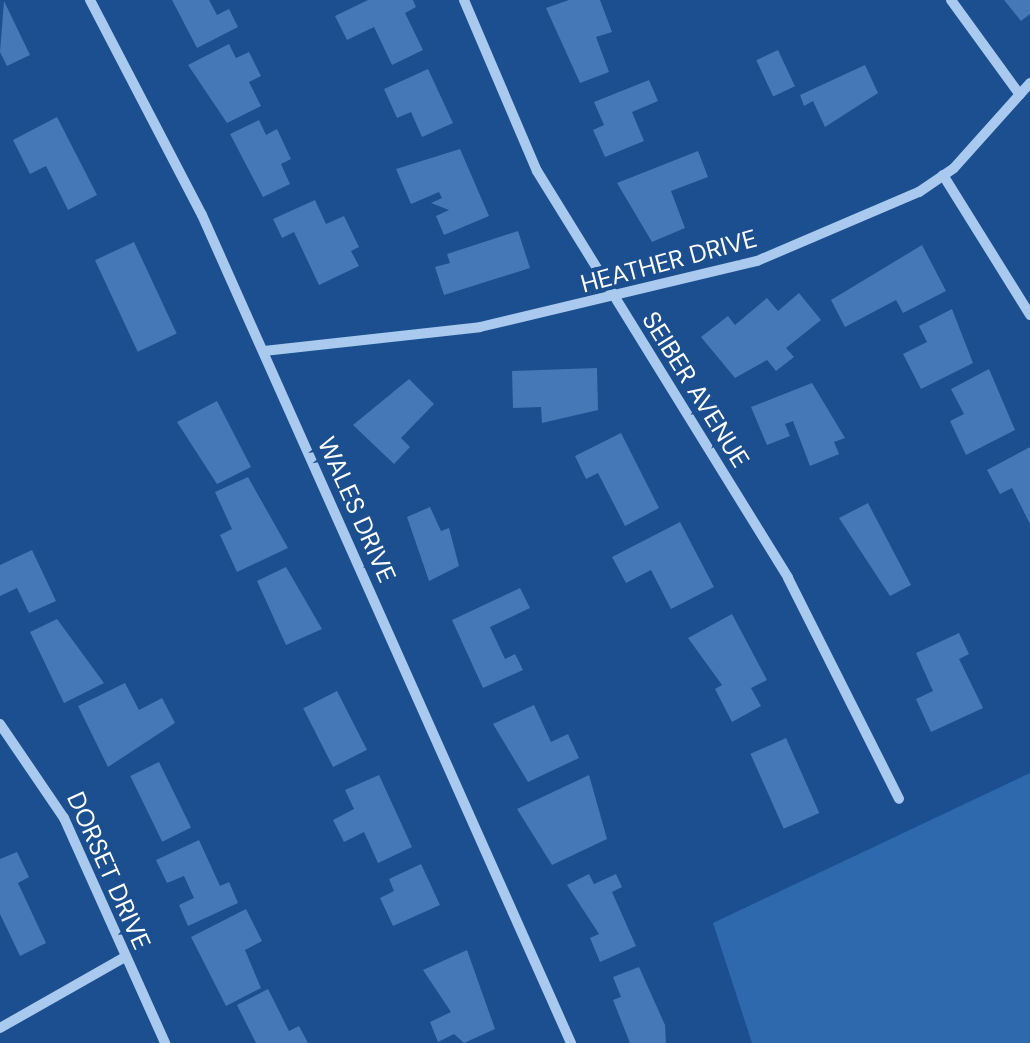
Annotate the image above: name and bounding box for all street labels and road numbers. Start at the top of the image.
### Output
street label: HEATHER DRIVE [578,224,760,300]
street label: SEIBER AVENUE [635,307,755,473]
street label: WALES DRIVE [311,433,401,587]
street label: DORSET DRIVE [60,787,156,955]

